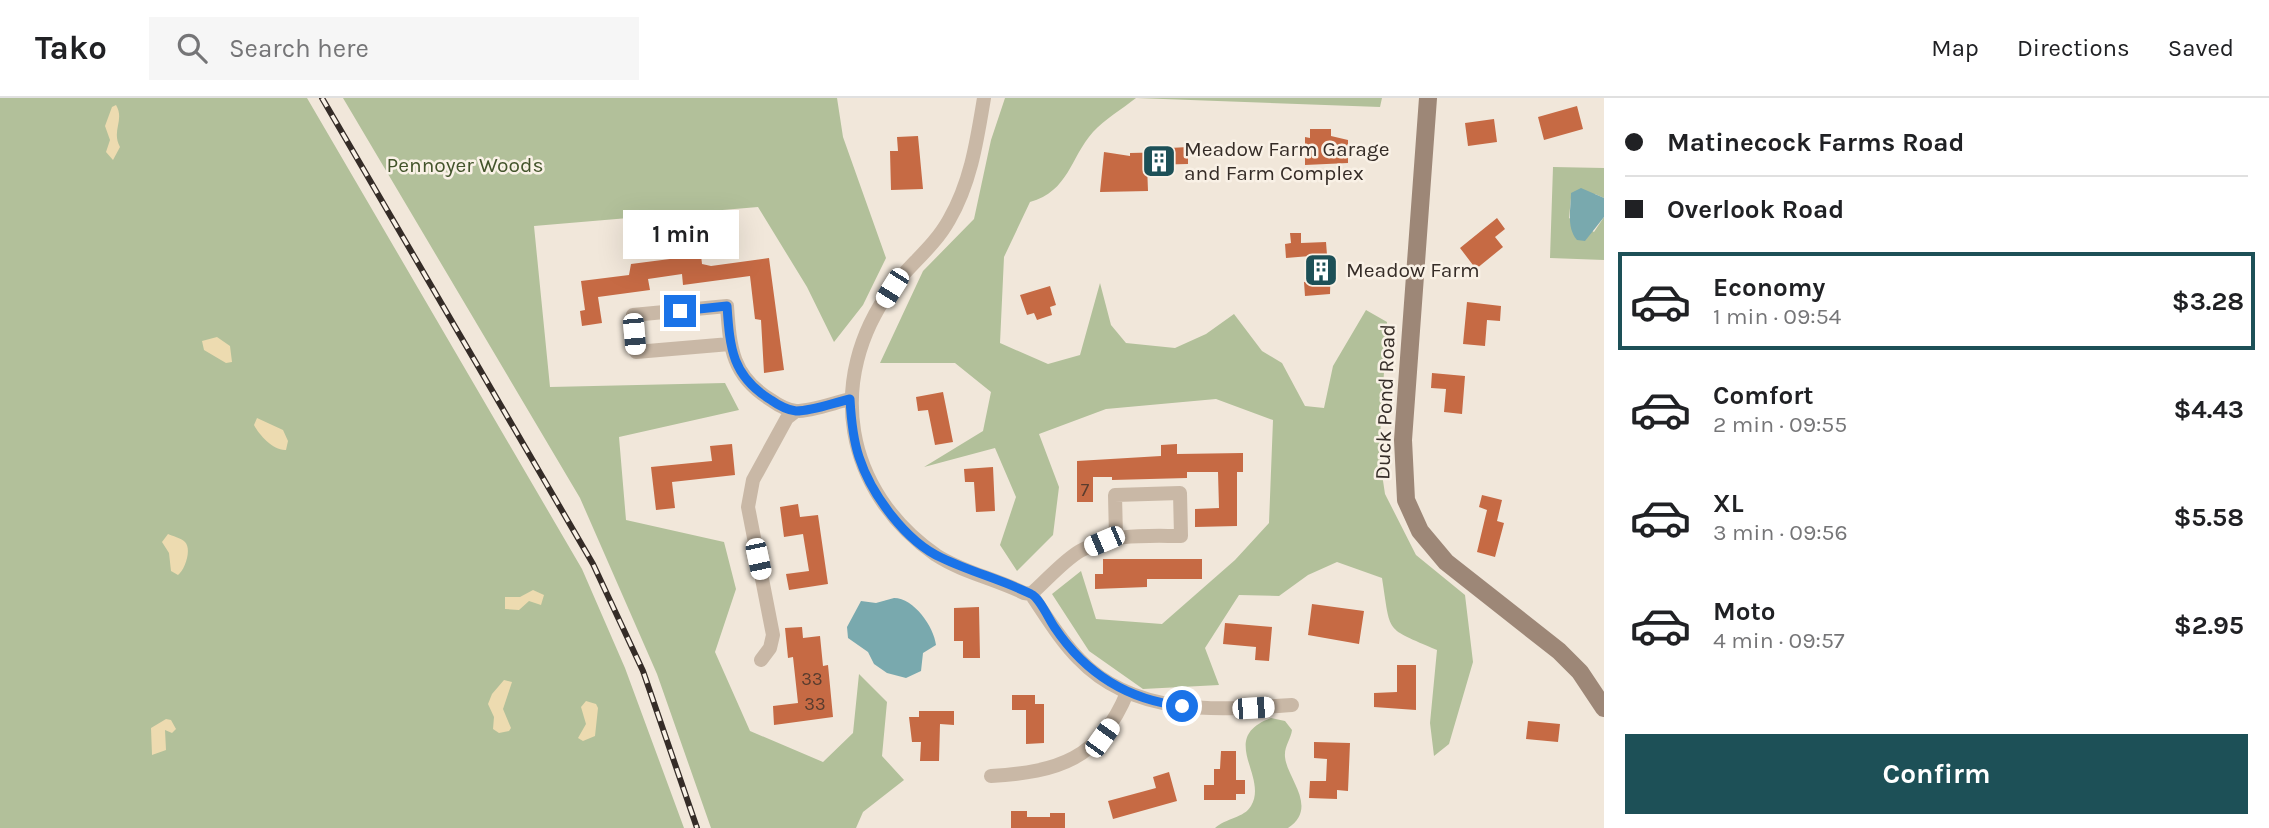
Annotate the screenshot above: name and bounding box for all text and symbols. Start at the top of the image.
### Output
search box [149,17,639,80]
text: Tako [35,29,107,67]
icon: search [173,29,211,67]
text: Search here [229,33,369,64]
text: Map [1931,34,1979,62]
text: Directions [2017,34,2130,62]
text: Saved [2168,34,2234,62]
text: Matinecock Farms Road [1667,127,1965,158]
place label: Meadow Farm Garage and Farm Complex [1184,137,1389,185]
building icon: Meadow Farm Garage and Farm Complex [1140,142,1178,180]
park label: Pennoyer Woods [387,153,543,177]
text: Overlook Road [1667,194,1844,225]
callout: 1 min [622,209,738,258]
text: 1 min [652,221,710,248]
building icon: Meadow Farm [1302,251,1340,289]
place label: Meadow Farm [1346,258,1480,282]
car [872,265,913,311]
icon: car [1629,270,1692,333]
text: Economy [1713,272,1825,303]
text: $3.28 [2172,286,2244,317]
route end [664,295,696,327]
text: 1 min · 09:54 [1713,303,1841,330]
car [622,312,647,356]
street label: Duck Pond Road [1370,324,1400,480]
icon: car [1629,378,1692,441]
text: Comfort [1713,380,1814,411]
text: $4.43 [2173,394,2244,425]
text: 2 min · 09:55 [1713,411,1847,438]
house number: 7 [1081,479,1090,501]
icon: car [1629,486,1692,549]
text: XL [1713,488,1744,519]
text: $5.58 [2173,502,2244,533]
text: 3 min · 09:56 [1713,519,1848,546]
car [1081,523,1128,559]
car [744,536,773,582]
icon: car [1629,594,1692,657]
text: Moto [1713,596,1775,627]
text: $2.95 [2174,610,2244,641]
text: 4 min · 09:57 [1713,627,1845,654]
house number: 33 [801,668,823,690]
route start [1166,690,1198,722]
house number: 33 [804,693,826,715]
car [1232,696,1275,720]
car [1082,715,1123,761]
button: Confirm [1625,734,2248,814]

